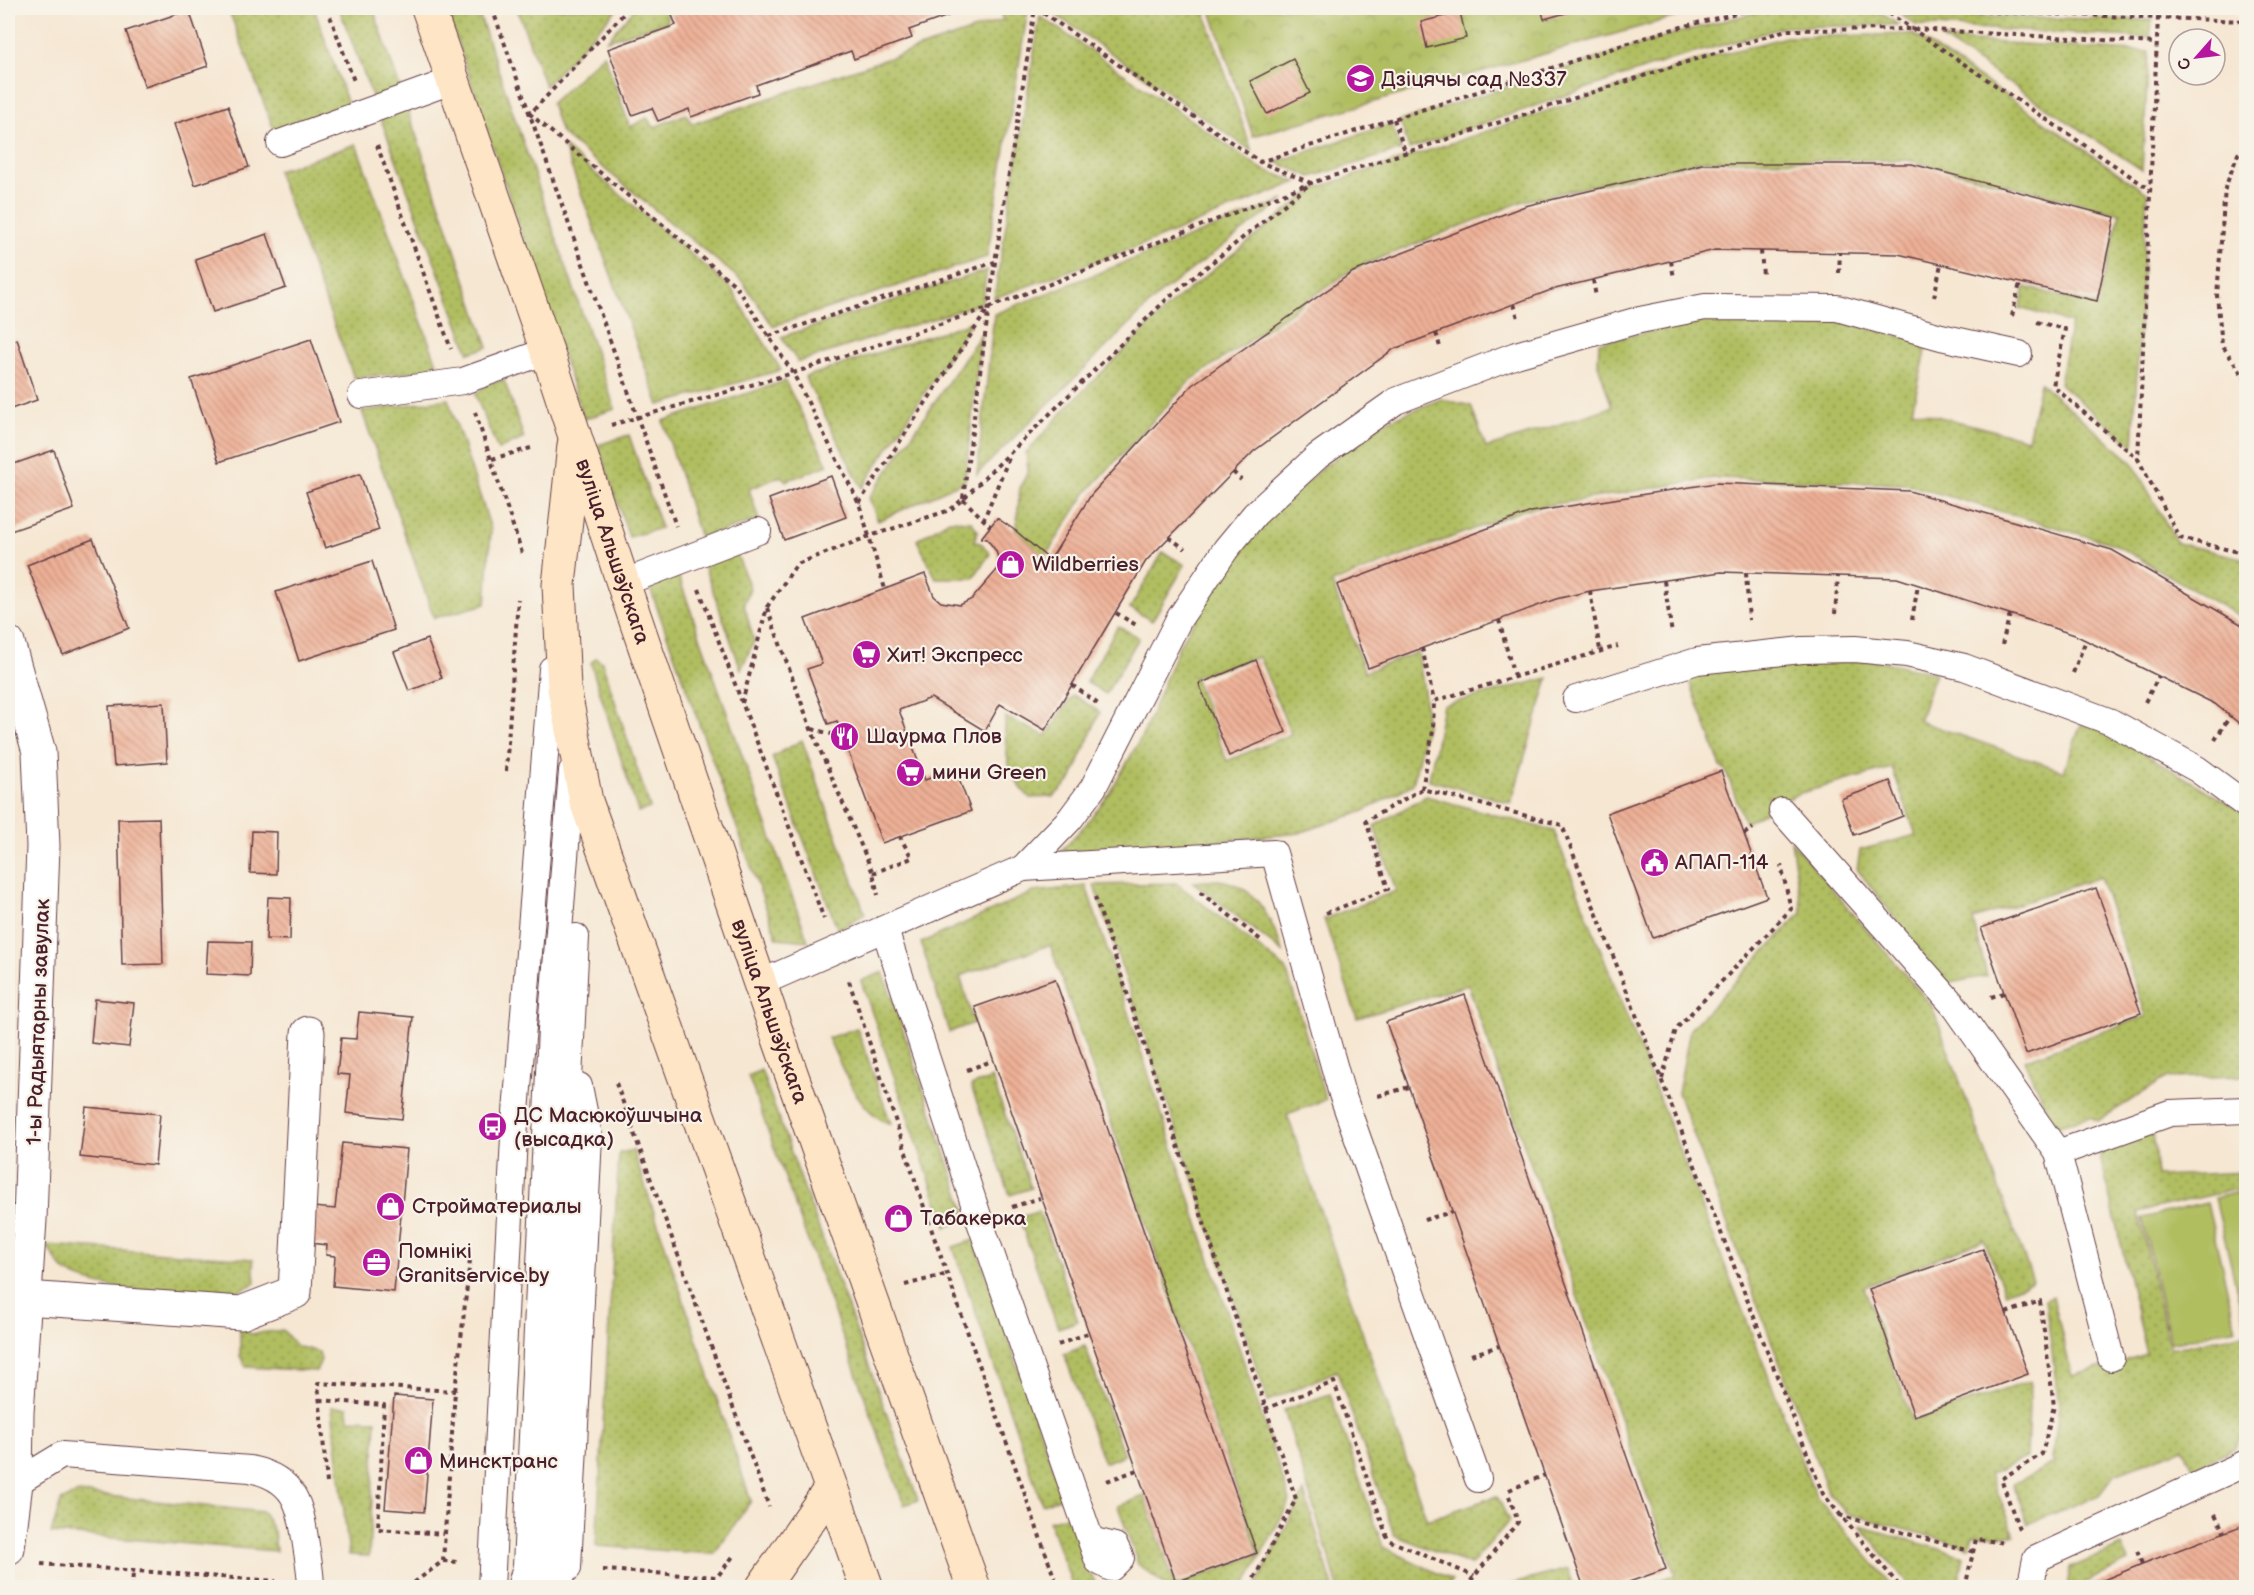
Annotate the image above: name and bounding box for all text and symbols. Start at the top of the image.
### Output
north arrow [2167,27,2227,87]
text: С [2174,54,2196,73]
school or university icon: Дзіцячы сад №337 [1344,63,1376,95]
place label: Дзіцячы сад №337 [1381,67,1567,92]
street label: вуліца Альшэўскага [570,456,655,648]
shop icon: Wildberries [995,548,1027,580]
place label: Wildberries [1032,552,1139,577]
supermarket icon: Хит! Экспресс [850,639,882,671]
place label: Хит! Экспресс [887,643,1023,668]
restaurant icon: Шаурма Плов [829,720,861,752]
place label: Шаурма Плов [866,724,1002,749]
supermarket icon: мини Green [895,756,927,788]
place label: мини Green [932,760,1047,785]
public building icon: АПАП-114 [1638,846,1670,878]
place label: АПАП-114 [1674,850,1769,875]
street label: 1-ы Радыятарны завулак [22,898,55,1146]
street label: вуліца Альшэўскага [726,916,813,1108]
place label: ДС Масюкоўшчына (высадка) [514,1103,703,1152]
bus stop icon: ДС Масюкоўшчына (высадка) [477,1111,509,1143]
shop icon: Стройматериалы [375,1190,407,1222]
place label: Стройматериалы [412,1194,582,1219]
shop icon: Табакерка [883,1202,915,1234]
place label: Табакерка [920,1206,1027,1231]
place label: Помнікі Granitservice.by [398,1239,550,1288]
office icon: Помнікі Granitservice.by [361,1247,393,1279]
shop icon: Минсктранс [402,1445,434,1477]
place label: Минсктранс [439,1449,558,1474]

